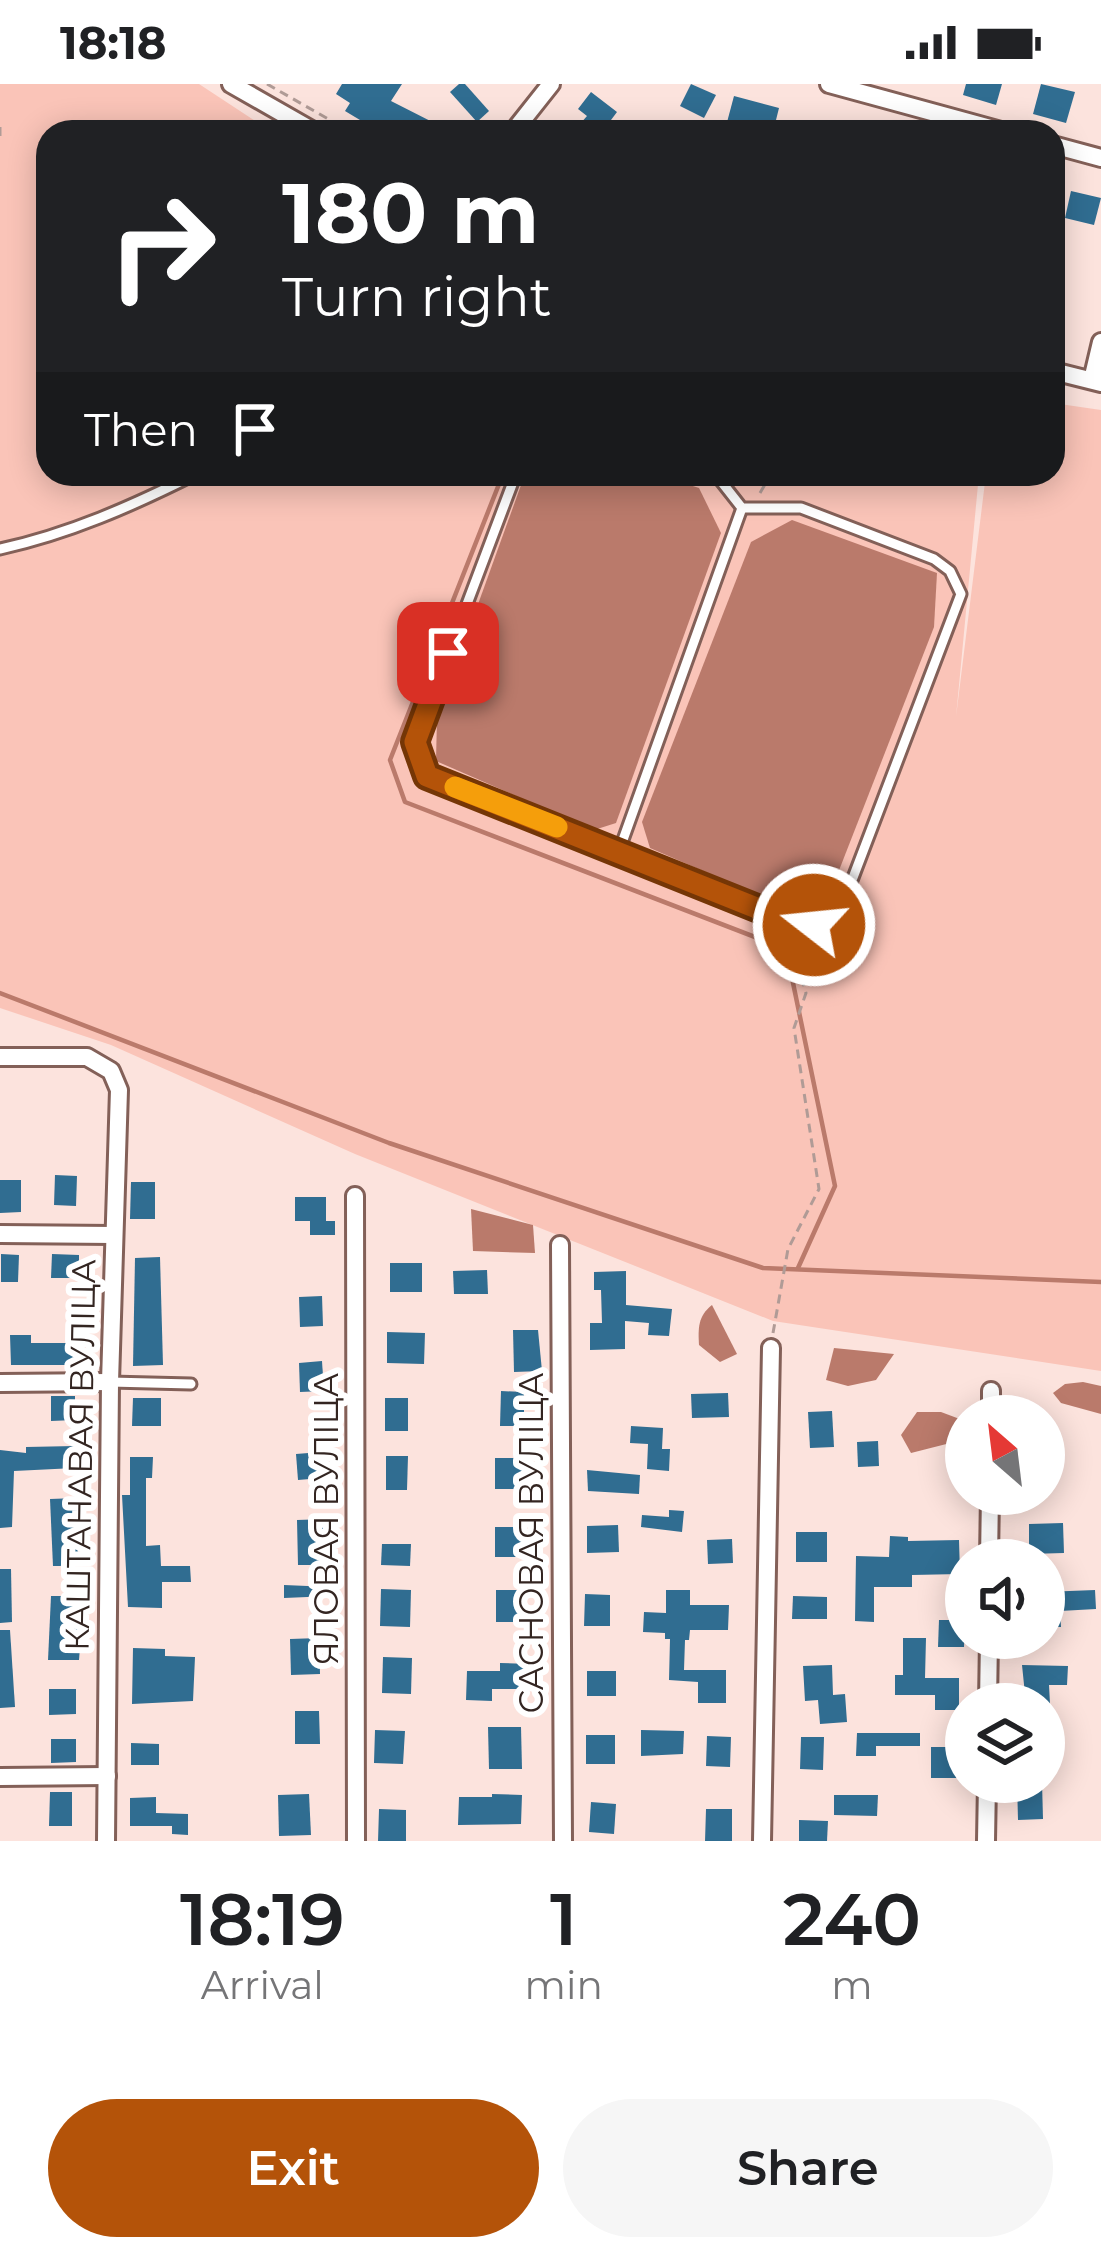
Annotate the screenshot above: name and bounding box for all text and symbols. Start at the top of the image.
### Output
text: 18:18 [60,15,166,70]
text: 180 m [282,162,539,264]
icon: right [84,168,240,324]
text: Turn right [282,264,552,330]
icon: arrive [222,396,288,462]
text: Then [84,402,198,457]
pin [397,602,499,704]
icon: arrive [415,620,481,686]
position arrow [751,862,877,988]
street label: КАШТАНАВАЯ ВУЛІЦА [57,1258,103,1651]
street label: ЯЛОВАЯ ВУЛІЦА [306,1372,346,1665]
street label: САСНОВАЯ ВУЛІЦА [511,1372,551,1713]
north arrow [945,1395,1065,1515]
map controls [945,1395,1065,1803]
button: sound [945,1539,1065,1659]
button: layers [945,1683,1065,1803]
text: 18:19 [180,1875,345,1963]
text: 1 [550,1875,577,1963]
text: 240 [783,1875,921,1963]
text: Arrival [201,1961,324,2009]
text: min [525,1961,603,2009]
text: m [831,1961,873,2009]
button: Exit [48,2099,539,2237]
button: Share [563,2099,1053,2237]

